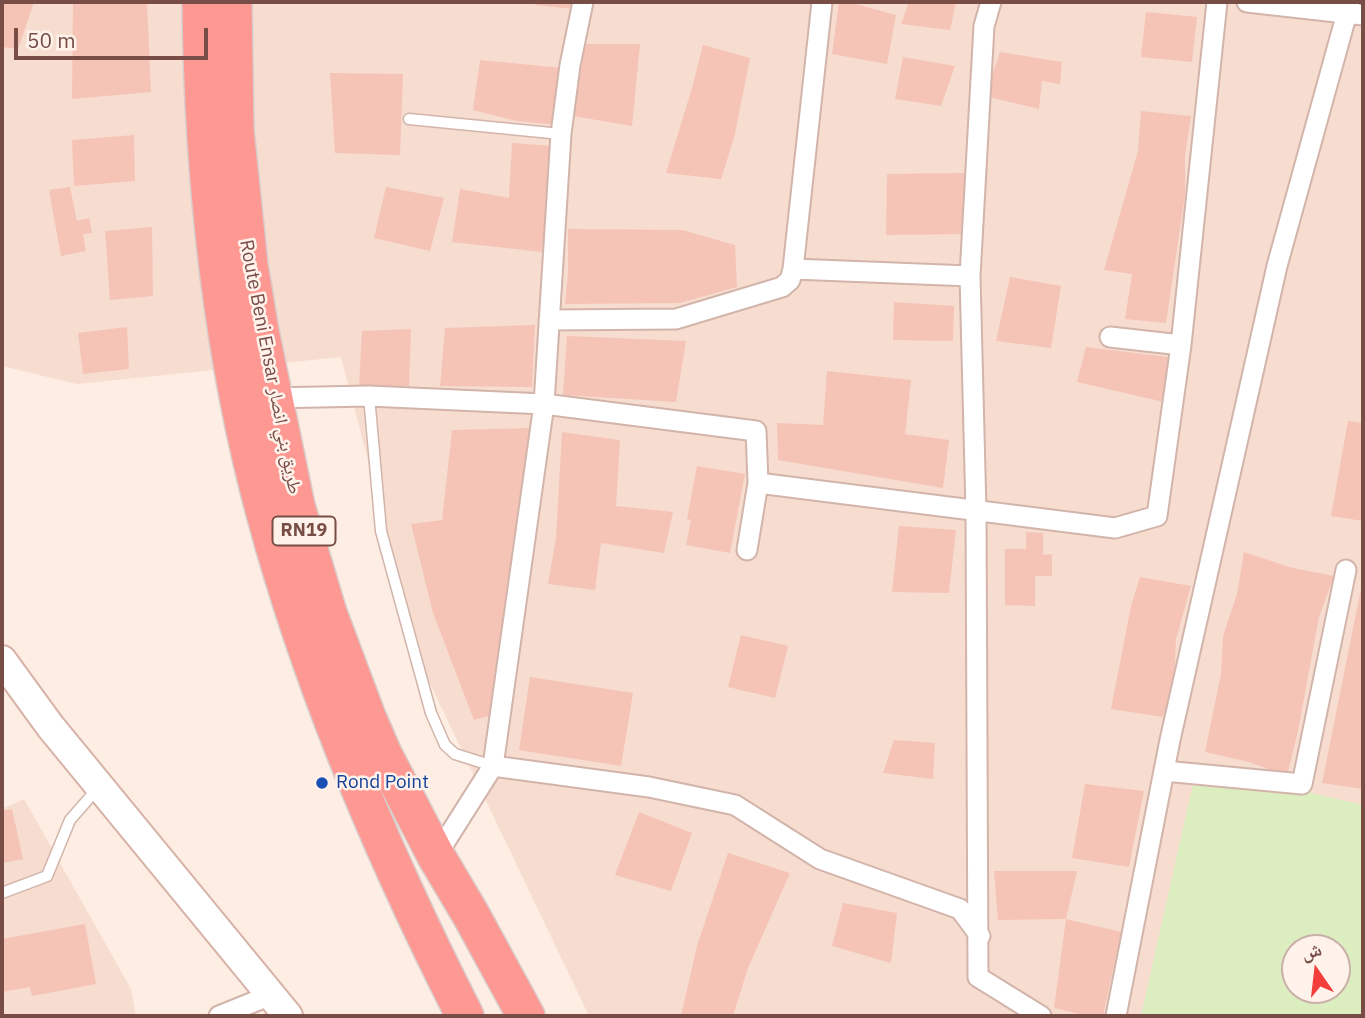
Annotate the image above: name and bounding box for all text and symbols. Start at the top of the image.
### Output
scale bar [18,14,212,58]
text: 50 m [27,26,76,54]
street label: Route Beni Ensar طريق بني انصار [234,238,306,496]
road number: RN19 [272,516,336,546]
place label: Rond Point [336,772,429,794]
marker: Rond Point [314,775,330,791]
north arrow [1281,934,1351,1004]
text: ش [1299,936,1324,965]

